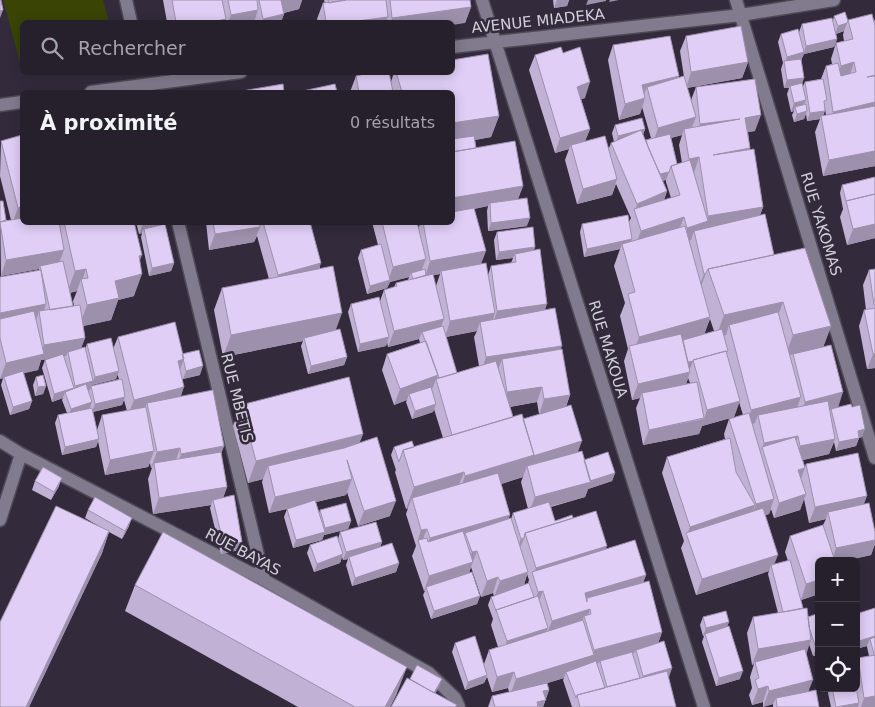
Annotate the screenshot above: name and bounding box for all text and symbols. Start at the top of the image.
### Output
street label: AVENUE MIADEKA [470,5,606,37]
search box [20,20,455,75]
icon: search [38,34,66,62]
text: Rechercher [78,37,186,59]
text: À proximité [40,111,177,135]
text: 0 résultats [350,113,435,132]
street label: RUE YAKOMAS [797,170,845,278]
street label: RUE MAKOUA [585,298,632,401]
street label: RUE MBETIS [217,351,257,445]
street label: RUE BAYAS [202,525,284,579]
map controls [815,557,860,692]
button: + [815,557,860,602]
button: − [815,602,860,647]
button: locate [815,647,860,692]

